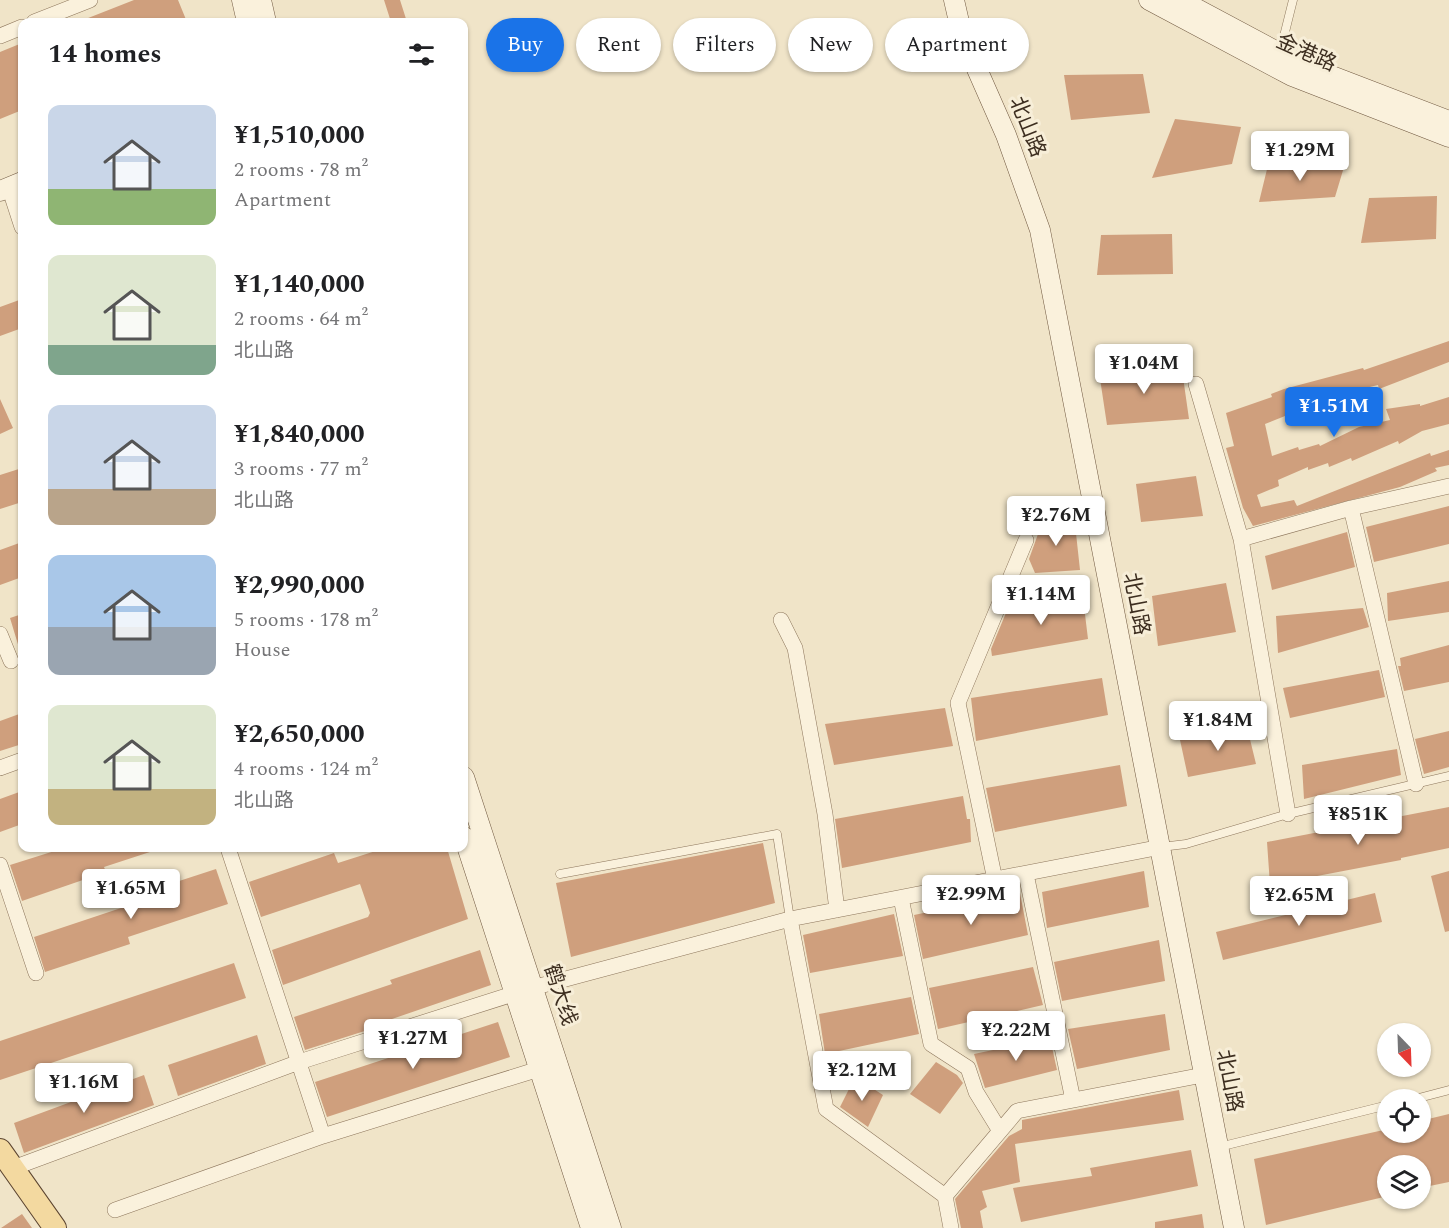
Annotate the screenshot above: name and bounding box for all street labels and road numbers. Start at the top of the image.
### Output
street label: 金港路 [1271,26,1341,80]
street label: 北山路 [1000,92,1054,162]
street label: 北山路 [1114,570,1158,638]
street label: 鹤大线 [535,960,585,1030]
street label: 北山路 [1207,1047,1251,1115]

